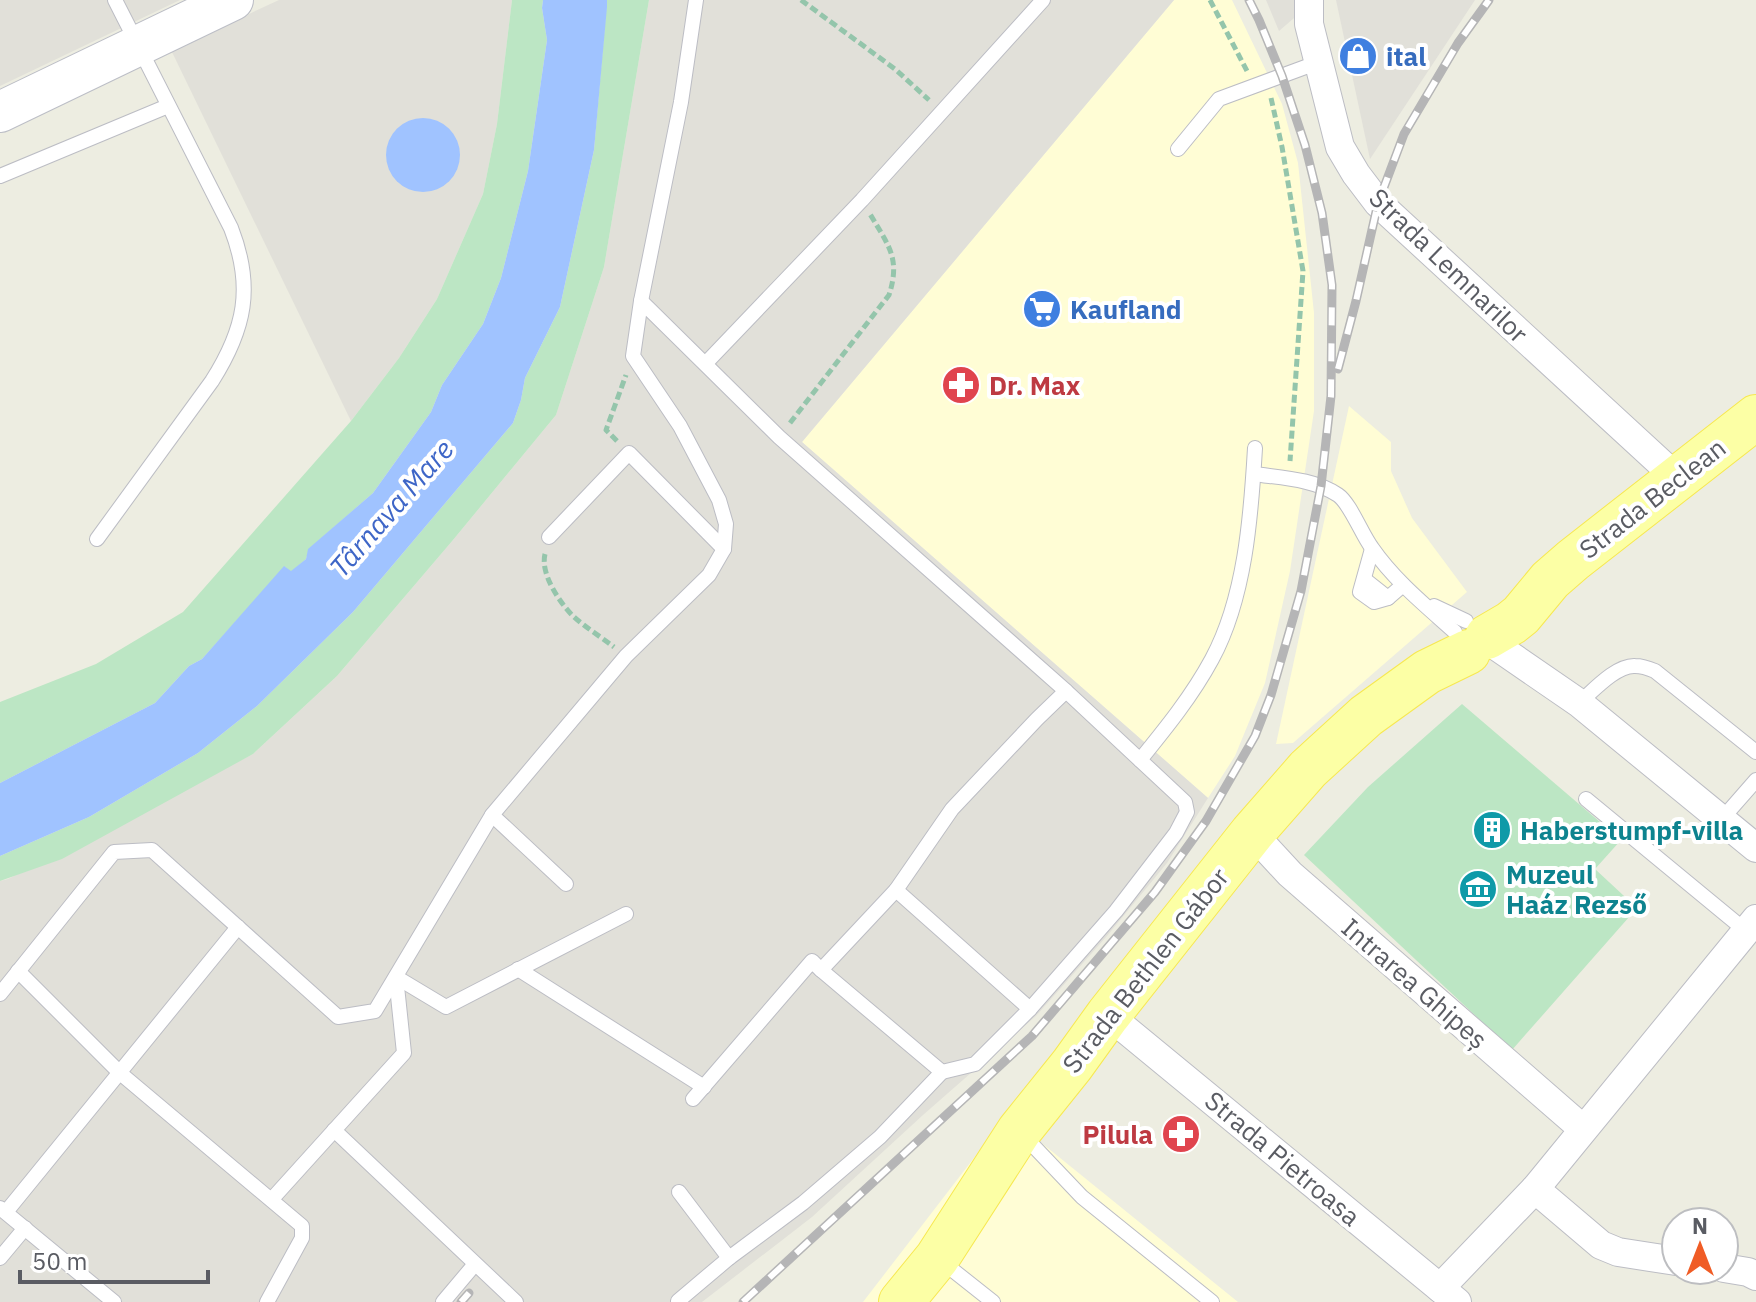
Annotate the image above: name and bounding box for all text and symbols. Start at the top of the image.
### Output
shop icon: ital [1337,35,1379,77]
place label: ital [1386,39,1426,73]
street label: Strada Lemnarilor [1362,180,1536,350]
supermarket icon: Kaufland [1021,288,1063,330]
place label: Kaufland [1070,292,1182,326]
pharmacy icon: Dr. Max [940,364,982,406]
place label: Dr. Max [989,368,1081,402]
street label: Strada Beclean [1572,430,1732,566]
water label: Târnava Mare [321,431,461,585]
building icon: Haberstumpf-villa [1471,809,1513,851]
place label: Haberstumpf-villa [1520,813,1743,847]
place label: Muzeul Haáz Rezső [1506,857,1647,921]
street label: Strada Bethlen Gábor [1054,860,1236,1079]
museum icon: Muzeul Haáz Rezső [1457,868,1499,910]
street label: Intrarea Ghipeș [1335,910,1495,1056]
street label: Strada Pietroasa [1198,1083,1368,1233]
pharmacy icon: Pilula [1160,1113,1202,1155]
place label: Pilula [1082,1117,1153,1151]
north arrow [1660,1206,1740,1286]
text: N [1692,1211,1708,1240]
scale bar [20,1234,208,1284]
text: 50 m [32,1245,87,1277]

